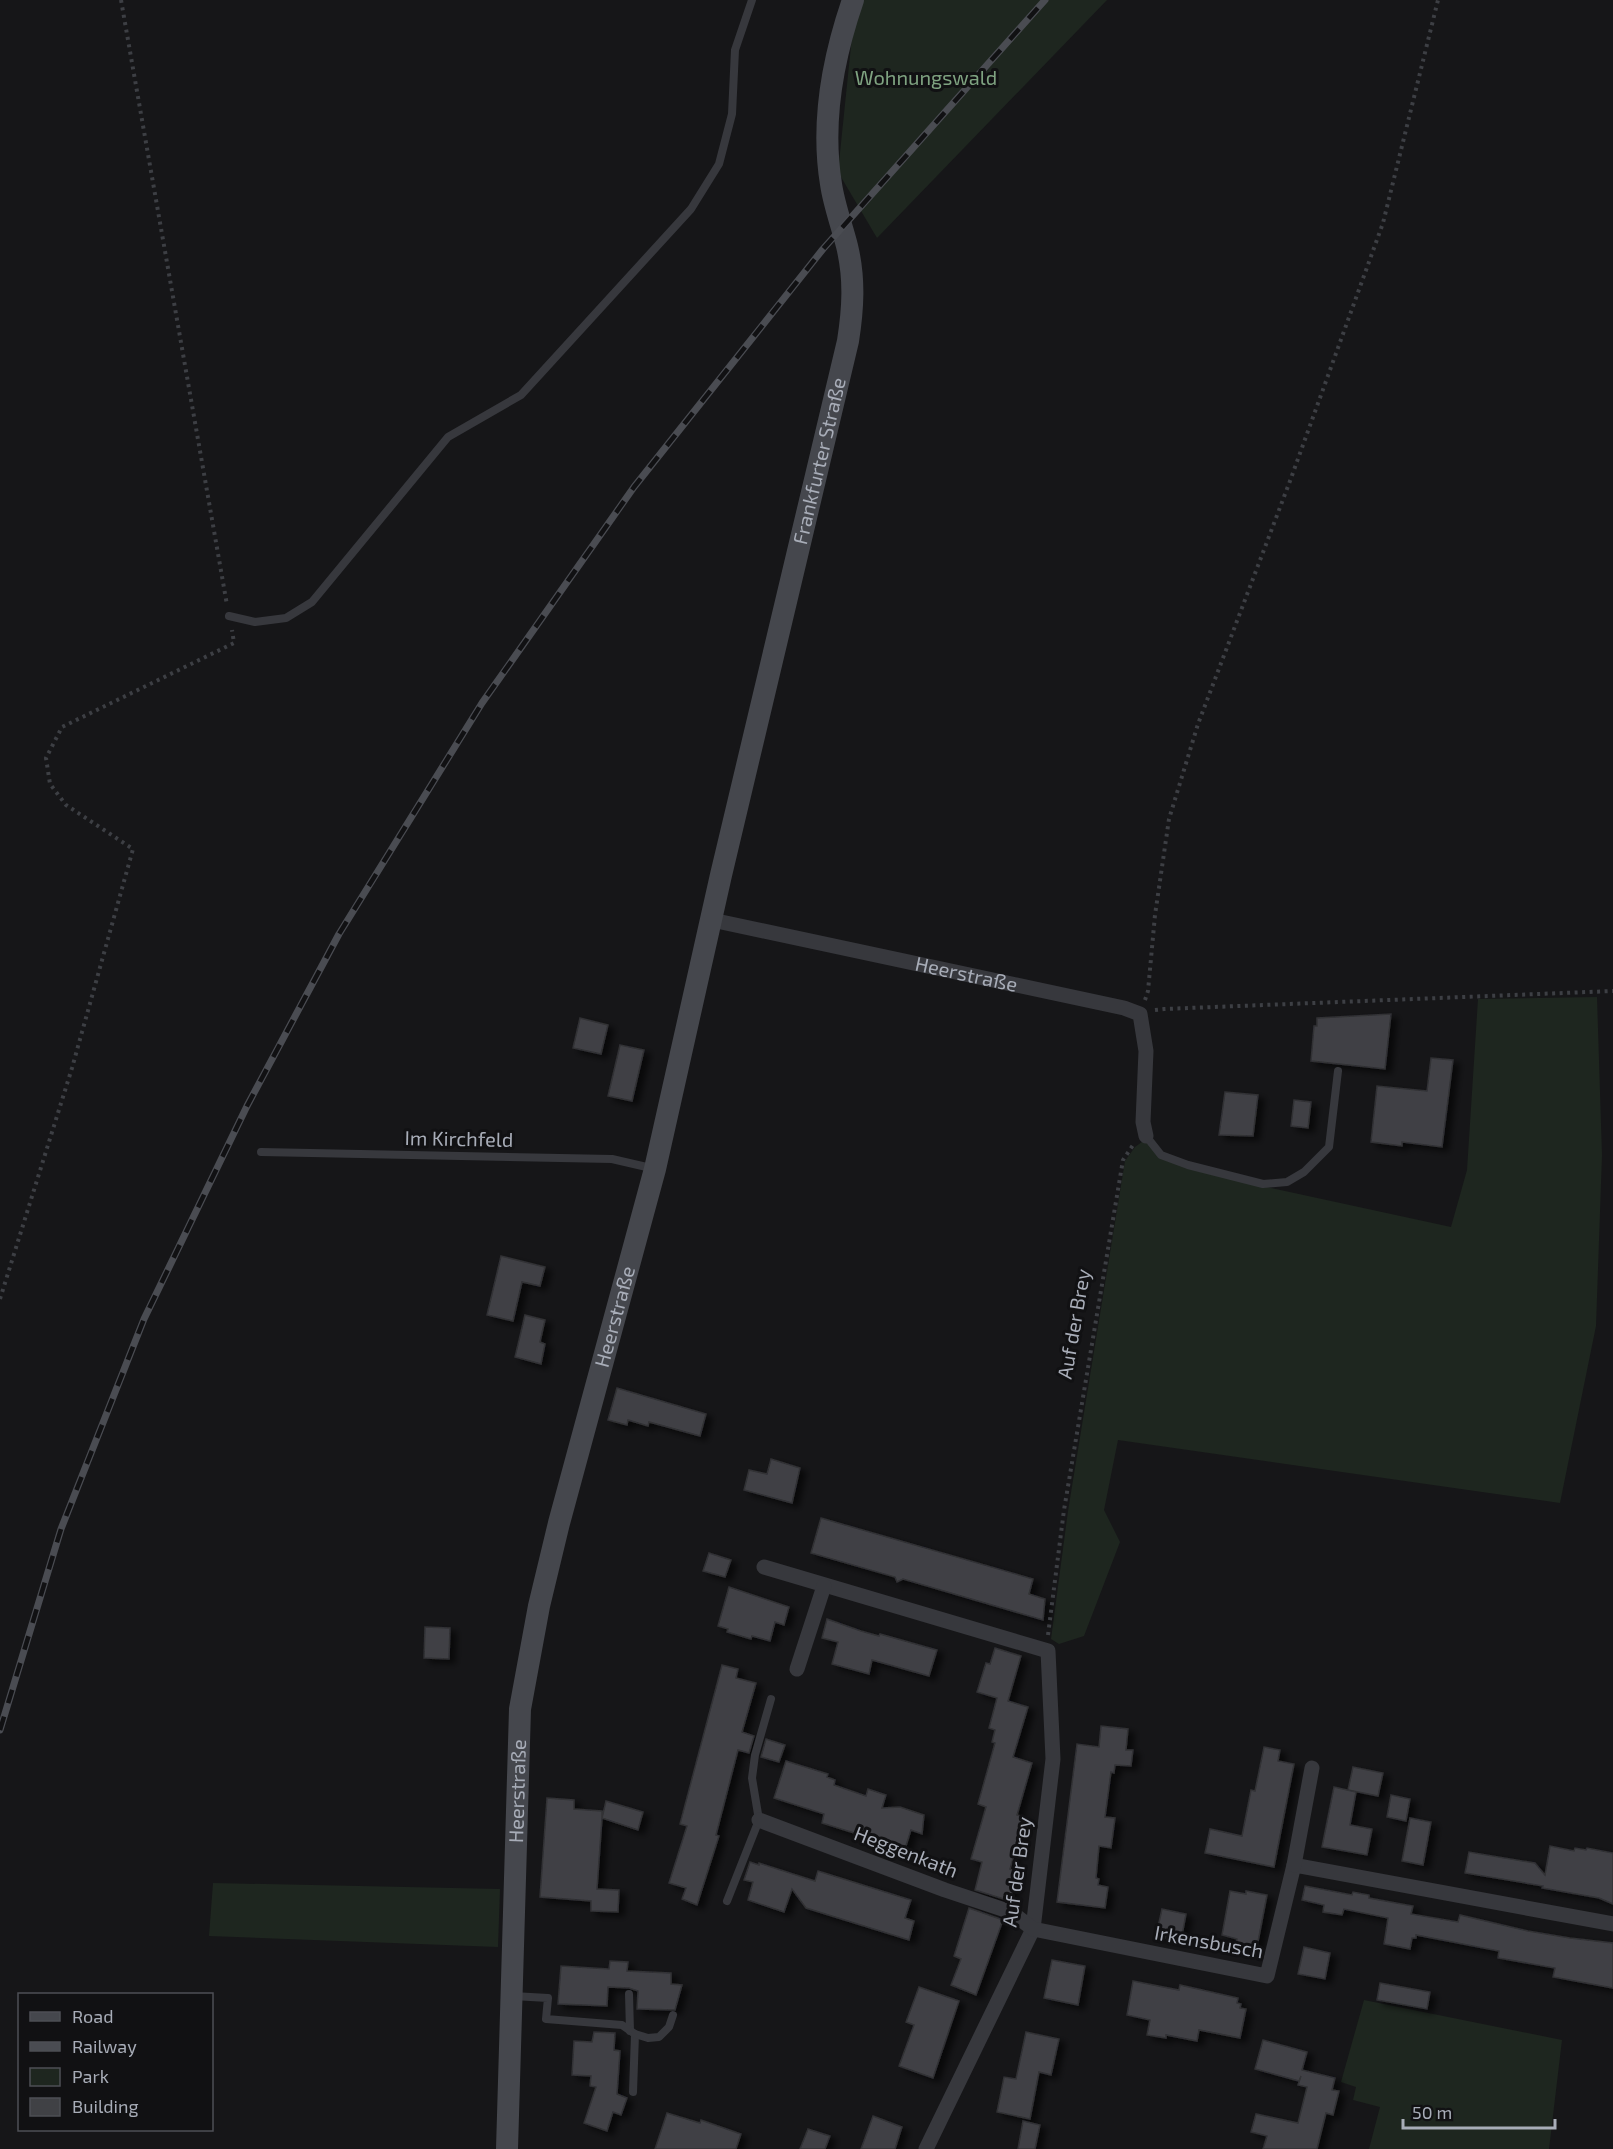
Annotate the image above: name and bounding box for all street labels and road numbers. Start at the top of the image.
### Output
street label: Frankfurter Straße [787,375,850,547]
street label: Heerstraße [913,951,1020,996]
street label: Im Kirchfeld [404,1125,514,1151]
street label: Heerstraße [589,1263,639,1370]
street label: Auf der Brey [1052,1267,1095,1381]
street label: Heerstraße [503,1739,530,1843]
street label: Auf der Brey [996,1815,1036,1929]
street label: Heggenkath [851,1820,962,1882]
street label: Irkensbusch [1153,1920,1265,1962]

